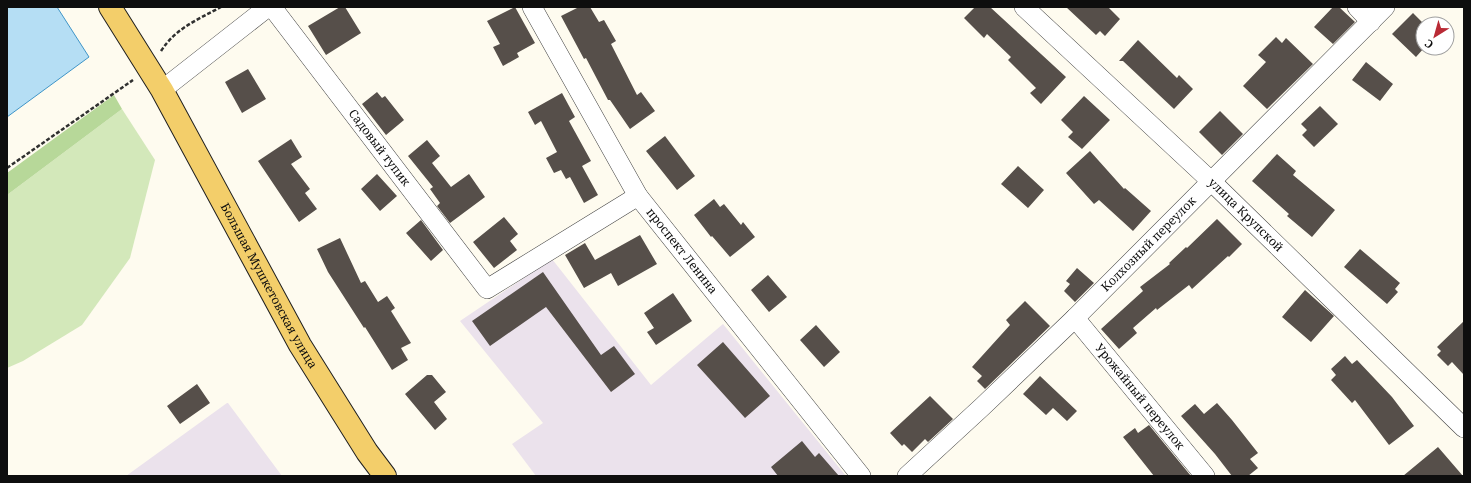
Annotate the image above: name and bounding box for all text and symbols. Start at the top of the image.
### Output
north arrow [1415,16,1455,56]
text: С [1421,36,1436,53]
street label: Садовый тупик [345,105,415,190]
street label: улица Крупской [1205,174,1287,255]
street label: Колхозный переулок [1097,192,1200,295]
street label: Большая Мушкетовская улица [217,200,322,372]
street label: проспект Ленина [643,204,722,297]
street label: Урожайный переулок [1091,340,1189,454]

